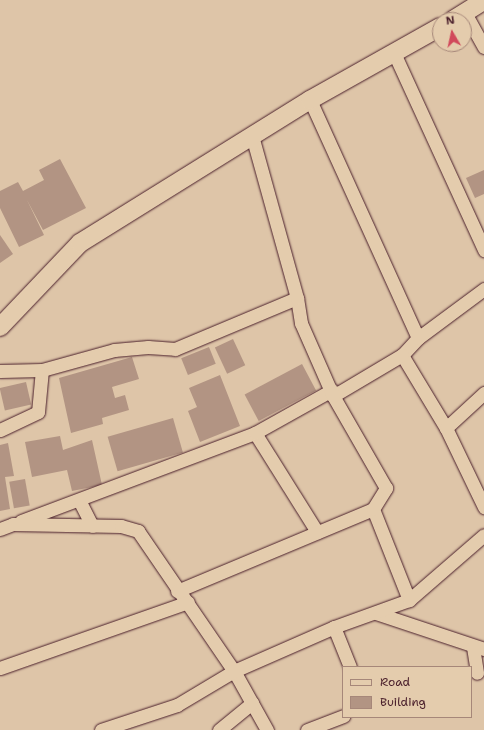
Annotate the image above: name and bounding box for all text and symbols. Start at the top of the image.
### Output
north arrow [432,12,472,52]
text: N [445,13,456,29]
legend [342,666,472,718]
text: Road [380,674,410,690]
text: Building [380,694,426,710]

